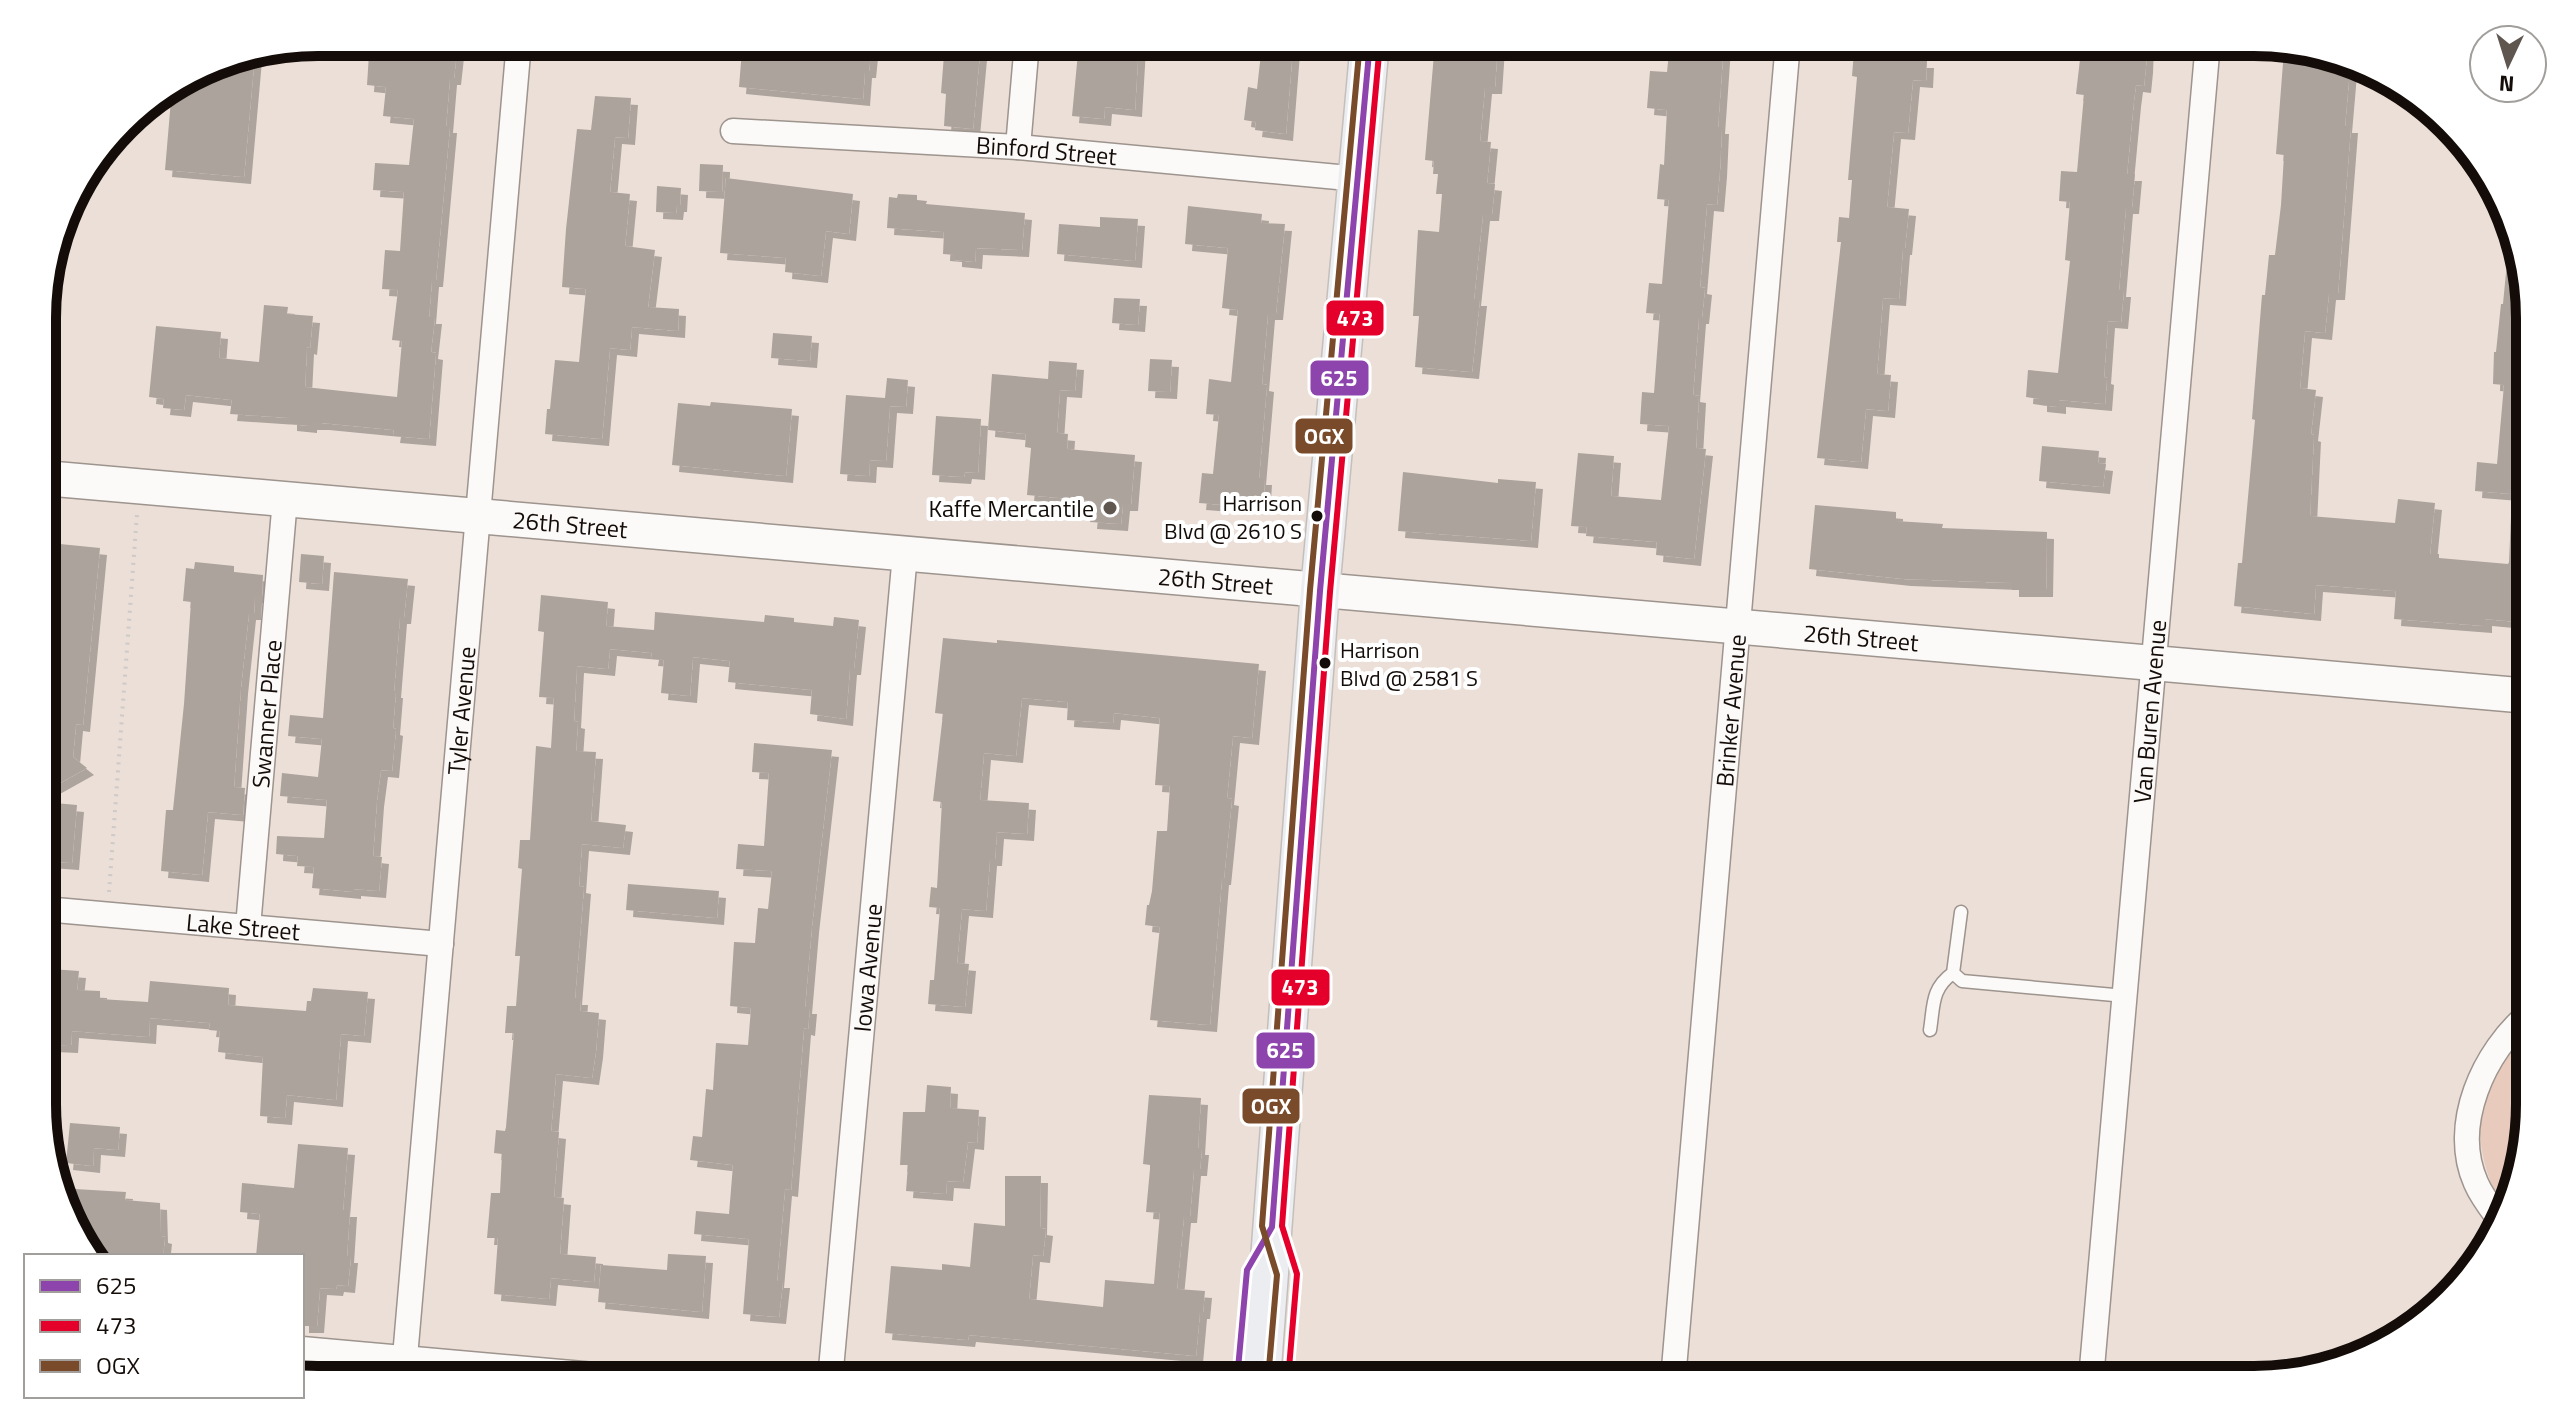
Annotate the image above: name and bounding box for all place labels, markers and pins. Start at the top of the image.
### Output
place label: Harrison Blvd @ 2610 S [1164,486,1302,548]
place label: Kaffe Mercantile [928,490,1094,526]
marker: Kaffe Mercantile [1101,499,1119,517]
marker: Harrison Blvd @ 2610 S [1309,508,1325,524]
place label: Harrison Blvd @ 2581 S [1340,633,1478,695]
marker: Harrison Blvd @ 2581 S [1317,655,1333,671]

